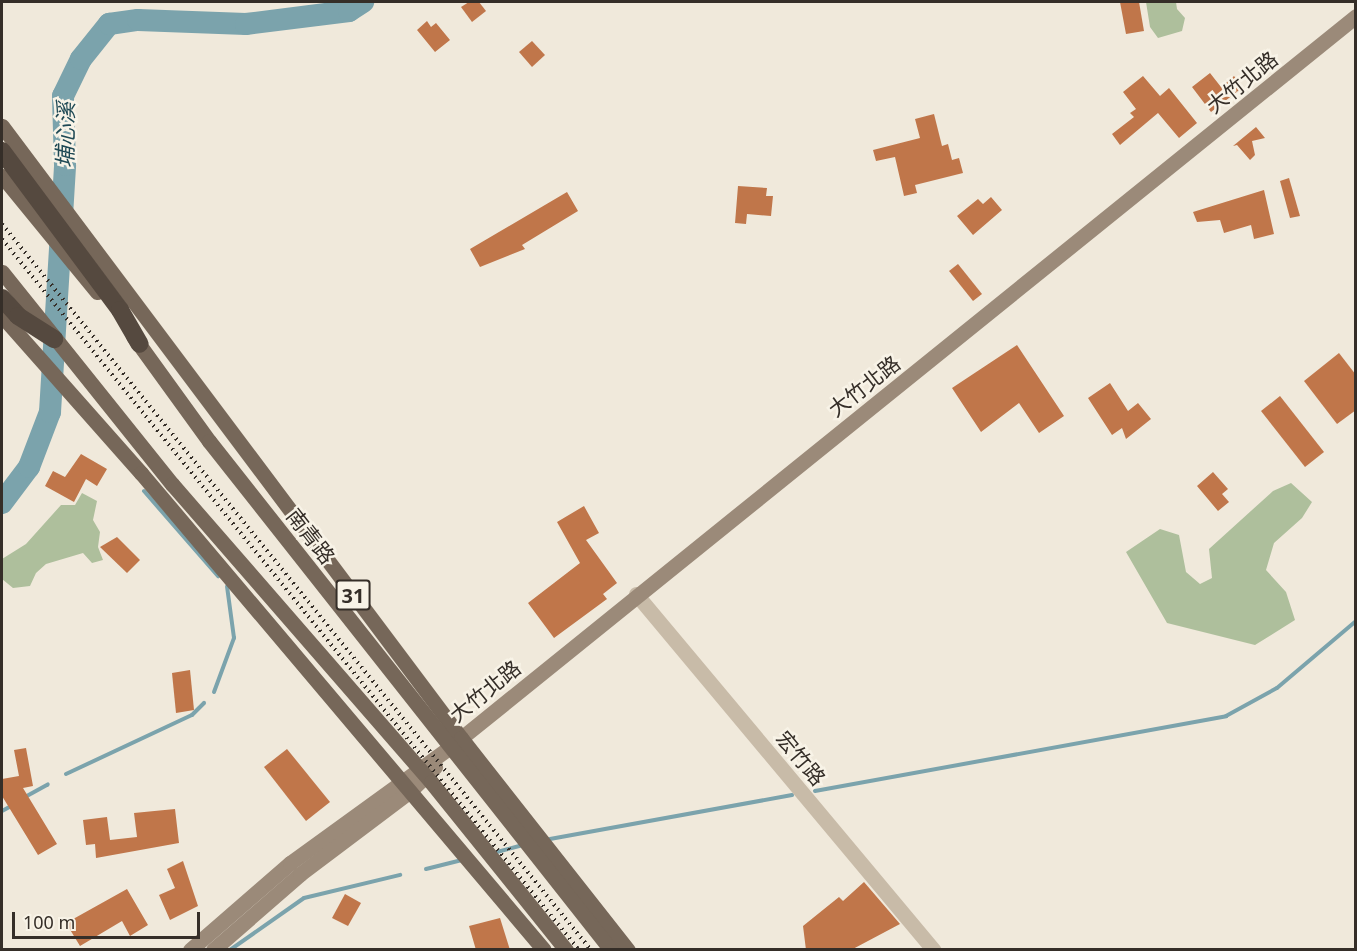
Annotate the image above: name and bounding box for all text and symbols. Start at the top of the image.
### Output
street label: 大竹北路 [1201,46,1283,118]
water label: 埔心溪 [51,102,79,168]
street label: 大竹北路 [823,350,905,422]
street label: 南青路 [282,503,340,569]
road number: 31 [335,578,371,612]
street label: 大竹北路 [444,655,526,727]
street label: 宏竹路 [771,726,831,790]
scale bar [15,900,202,938]
text: 100 m [23,910,75,934]

